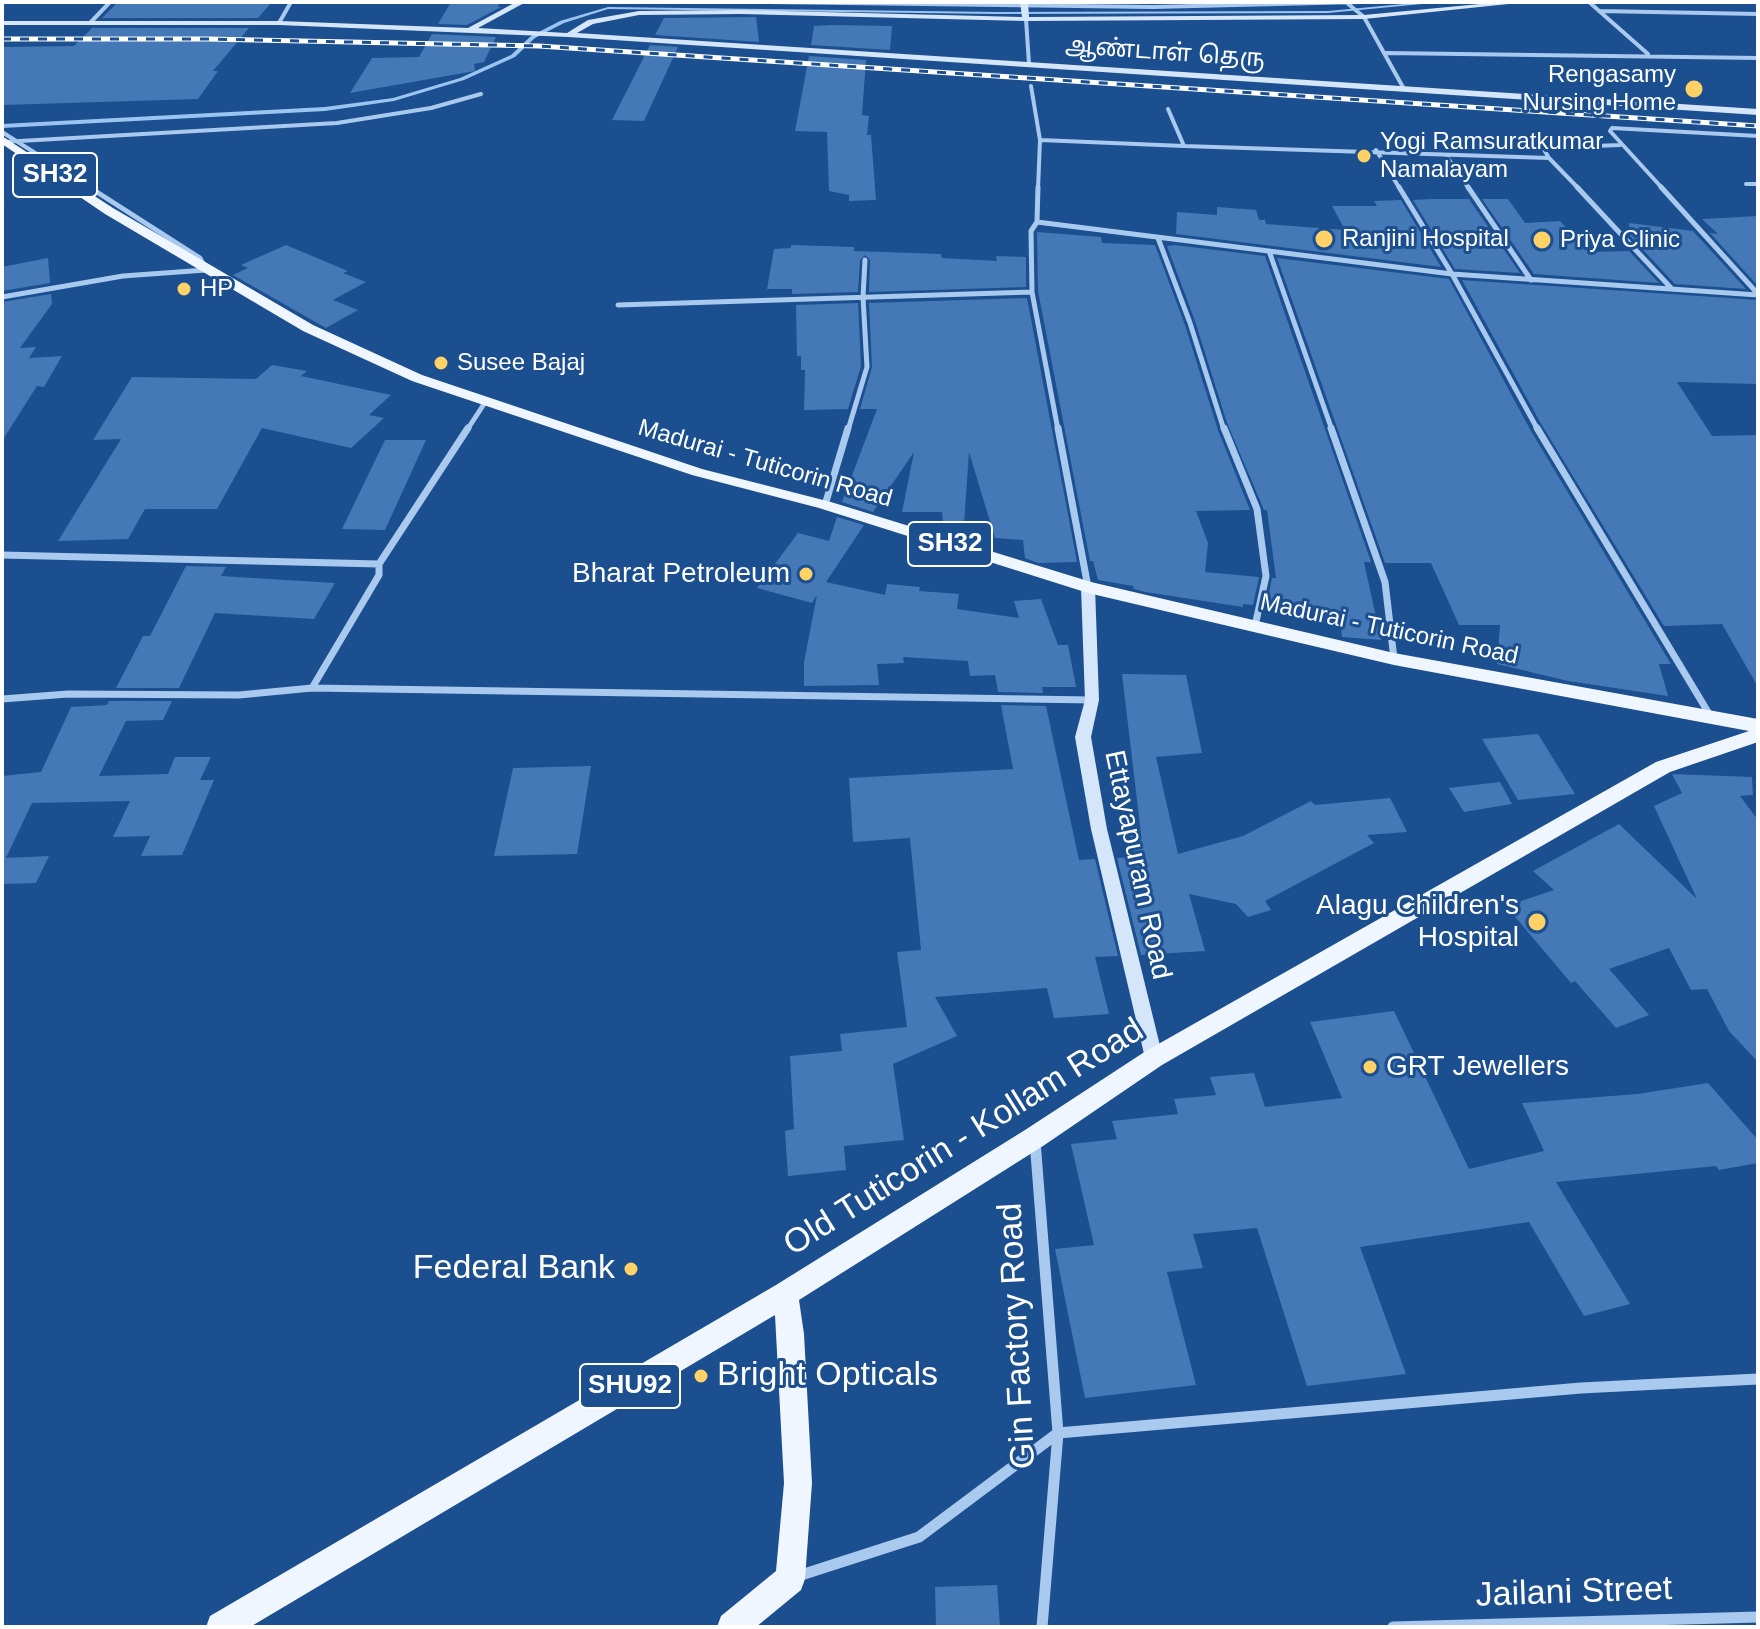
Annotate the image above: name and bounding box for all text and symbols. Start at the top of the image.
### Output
street label: ஆண்டாள் தெரு [1064,32,1266,74]
place label: Rengasamy Nursing Home [1523,61,1676,117]
marker: Rengasamy Nursing Home [1683,78,1705,100]
place label: Yogi Ramsuratkumar Namalayam [1380,128,1603,184]
marker: Yogi Ramsuratkumar Namalayam [1355,147,1373,165]
road number: SH32 [13,153,97,197]
place label: Ranjini Hospital [1342,225,1509,253]
place label: Priya Clinic [1560,226,1680,254]
marker: Ranjini Hospital [1313,228,1335,250]
marker: Priya Clinic [1531,229,1553,251]
place label: HP [200,275,233,303]
marker: HP [175,280,193,298]
place label: Susee Bajaj [457,349,585,377]
marker: Susee Bajaj [432,354,450,372]
street label: Madurai - Tuticorin Road [635,414,895,514]
road number: SH32 [908,522,992,566]
place label: Bharat Petroleum [572,557,790,591]
marker: Bharat Petroleum [797,565,815,583]
street label: Madurai - Tuticorin Road [1257,589,1521,671]
street label: Ettayapuram Road [1096,747,1178,983]
place label: Alagu Children's Hospital [1316,889,1519,955]
marker: Alagu Children's Hospital [1526,911,1548,933]
street label: Old Tuticorin - Kollam Road [777,1010,1151,1266]
place label: GRT Jewellers [1386,1050,1569,1084]
marker: GRT Jewellers [1361,1058,1379,1076]
street label: Gin Factory Road [991,1202,1045,1470]
place label: Federal Bank [413,1249,615,1289]
marker: Federal Bank [622,1260,640,1278]
place label: Bright Opticals [717,1356,938,1396]
road number: SHU92 [580,1364,680,1408]
marker: Bright Opticals [692,1367,710,1385]
street label: Jailani Street [1475,1569,1673,1617]

